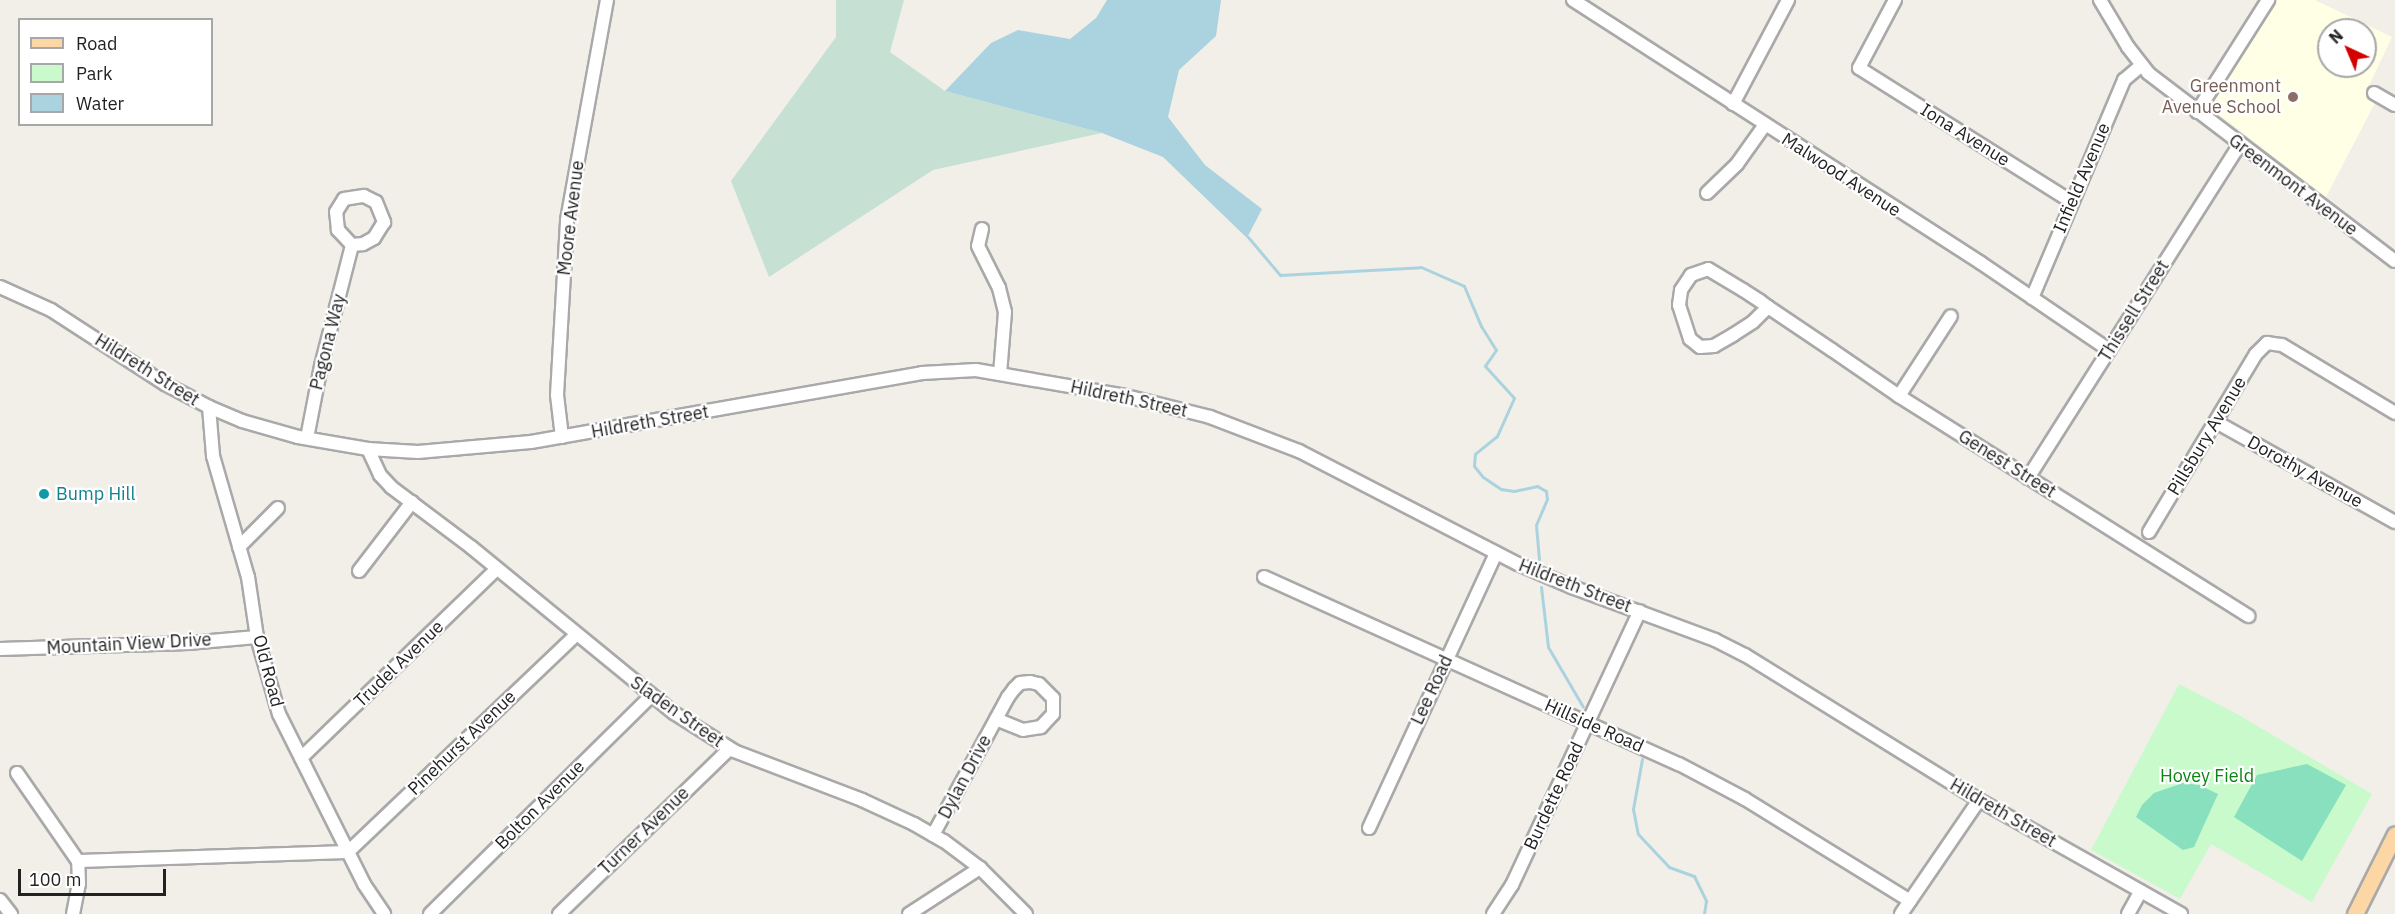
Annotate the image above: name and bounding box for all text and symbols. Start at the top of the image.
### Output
legend [18,18,213,126]
north arrow [2317,18,2377,78]
text: N [2325,25,2347,48]
text: Road [76,32,117,55]
text: Park [76,62,112,85]
place label: Greenmont Avenue School [2162,76,2281,118]
marker: Greenmont Avenue School [2286,90,2300,104]
text: Water [76,92,124,115]
street label: Iona Avenue [1916,99,2014,171]
street label: Infield Avenue [2049,120,2115,236]
street label: Malwood Avenue [1777,128,1905,222]
street label: Greenmont Avenue [2224,130,2362,240]
street label: Moore Avenue [553,159,589,277]
street label: Thissell Street [2094,256,2174,366]
street label: Pagona Way [306,292,350,392]
street label: Hildreth Street [91,329,203,411]
street label: Pillsbury Avenue [2163,373,2251,499]
street label: Hildreth Street [1068,376,1190,422]
street label: Hildreth Street [589,401,711,443]
street label: Genest Street [1954,425,2060,503]
street label: Dorothy Avenue [2244,431,2366,513]
place label: Bump Hill [56,483,135,505]
marker: Bump Hill [37,487,51,501]
street label: Hildreth Street [1516,555,1634,617]
street label: Trudel Avenue [350,616,448,712]
street label: Mountain View Drive [46,629,212,659]
street label: Old Road [248,633,288,709]
street label: Lee Road [1407,652,1457,728]
street label: Sladen Street [626,672,728,752]
street label: Pinehurst Avenue [403,686,521,800]
street label: Hillside Road [1541,695,1647,757]
street label: Dylan Drive [934,731,996,823]
street label: Burdette Road [1520,739,1588,853]
street label: Bolton Avenue [491,756,589,854]
park label: Hovey Field [2160,765,2254,787]
street label: Hildreth Street [1946,774,2060,852]
street label: Turner Avenue [594,782,694,880]
scale bar [21,857,170,895]
text: 100 m [29,868,81,891]

